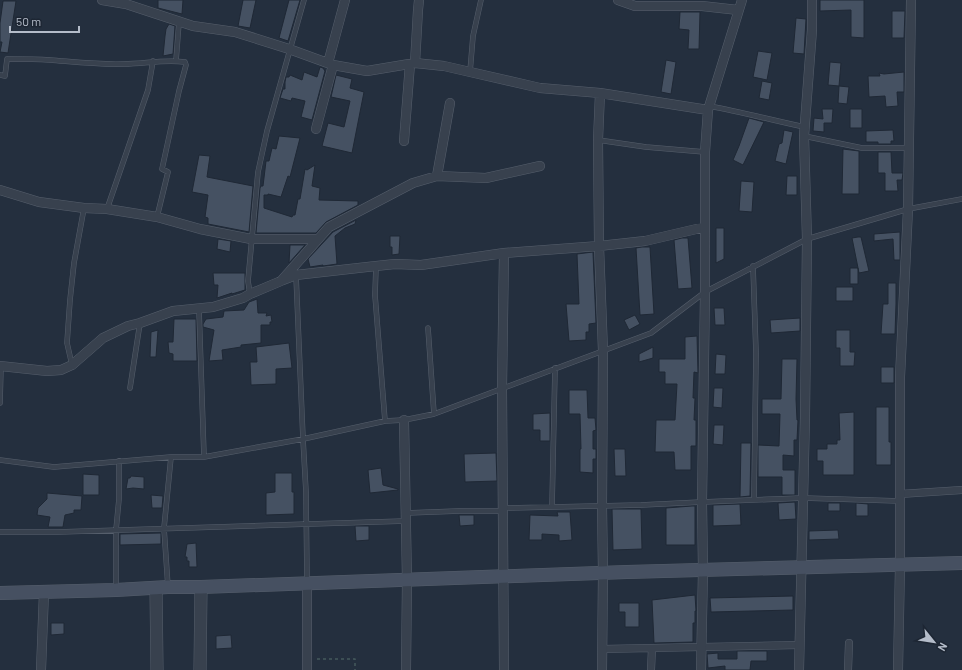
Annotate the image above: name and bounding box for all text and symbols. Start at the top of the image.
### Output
scale bar [10,8,79,34]
text: 50 m [16,14,41,28]
north arrow [914,622,954,662]
text: N [936,641,951,654]

